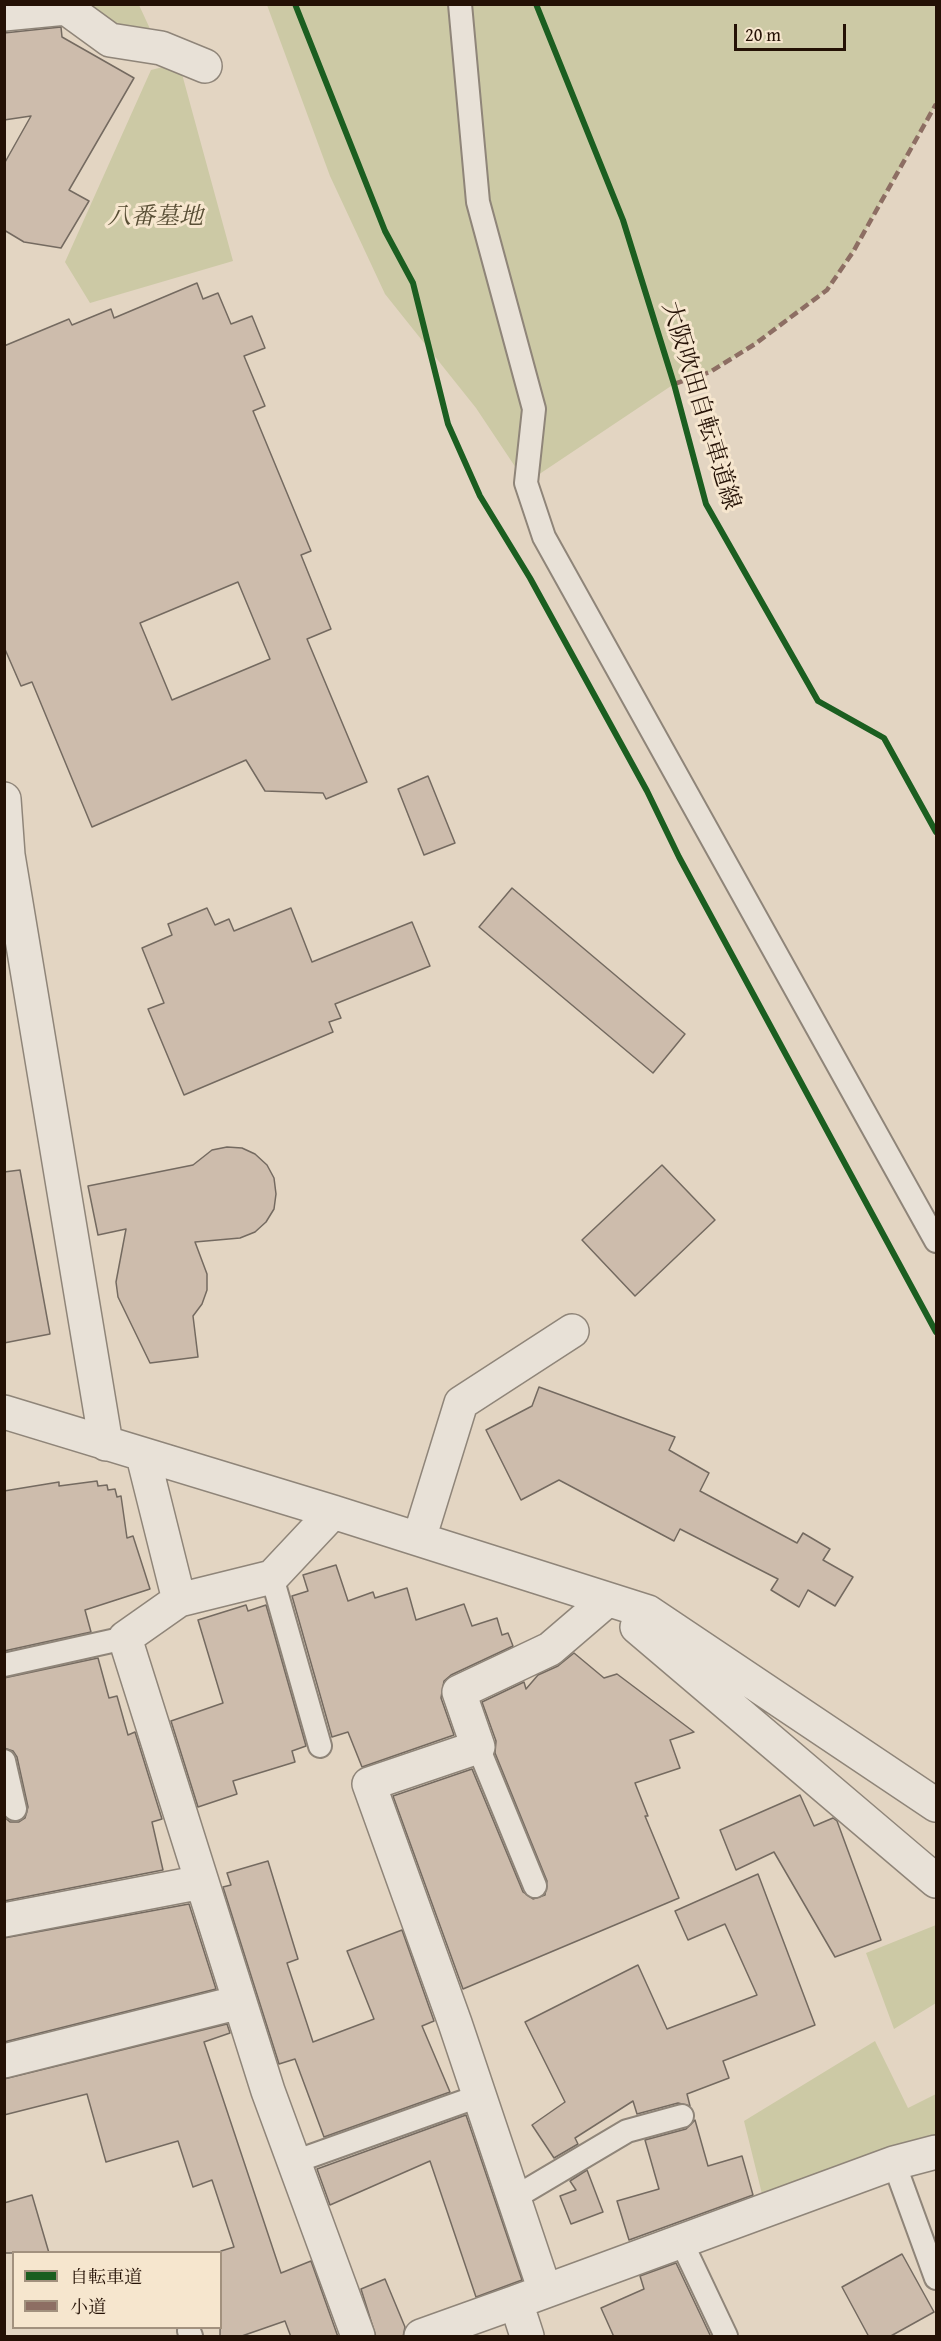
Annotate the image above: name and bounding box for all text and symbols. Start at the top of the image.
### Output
scale bar [737,12,850,50]
text: 20 m [745,21,781,48]
park label: 八番墓地 [107,204,203,232]
street label: 大阪吹田自転車道線 [655,299,745,513]
legend [12,2251,222,2329]
text: 自転車道 [70,2263,142,2290]
text: 小道 [70,2293,106,2320]

